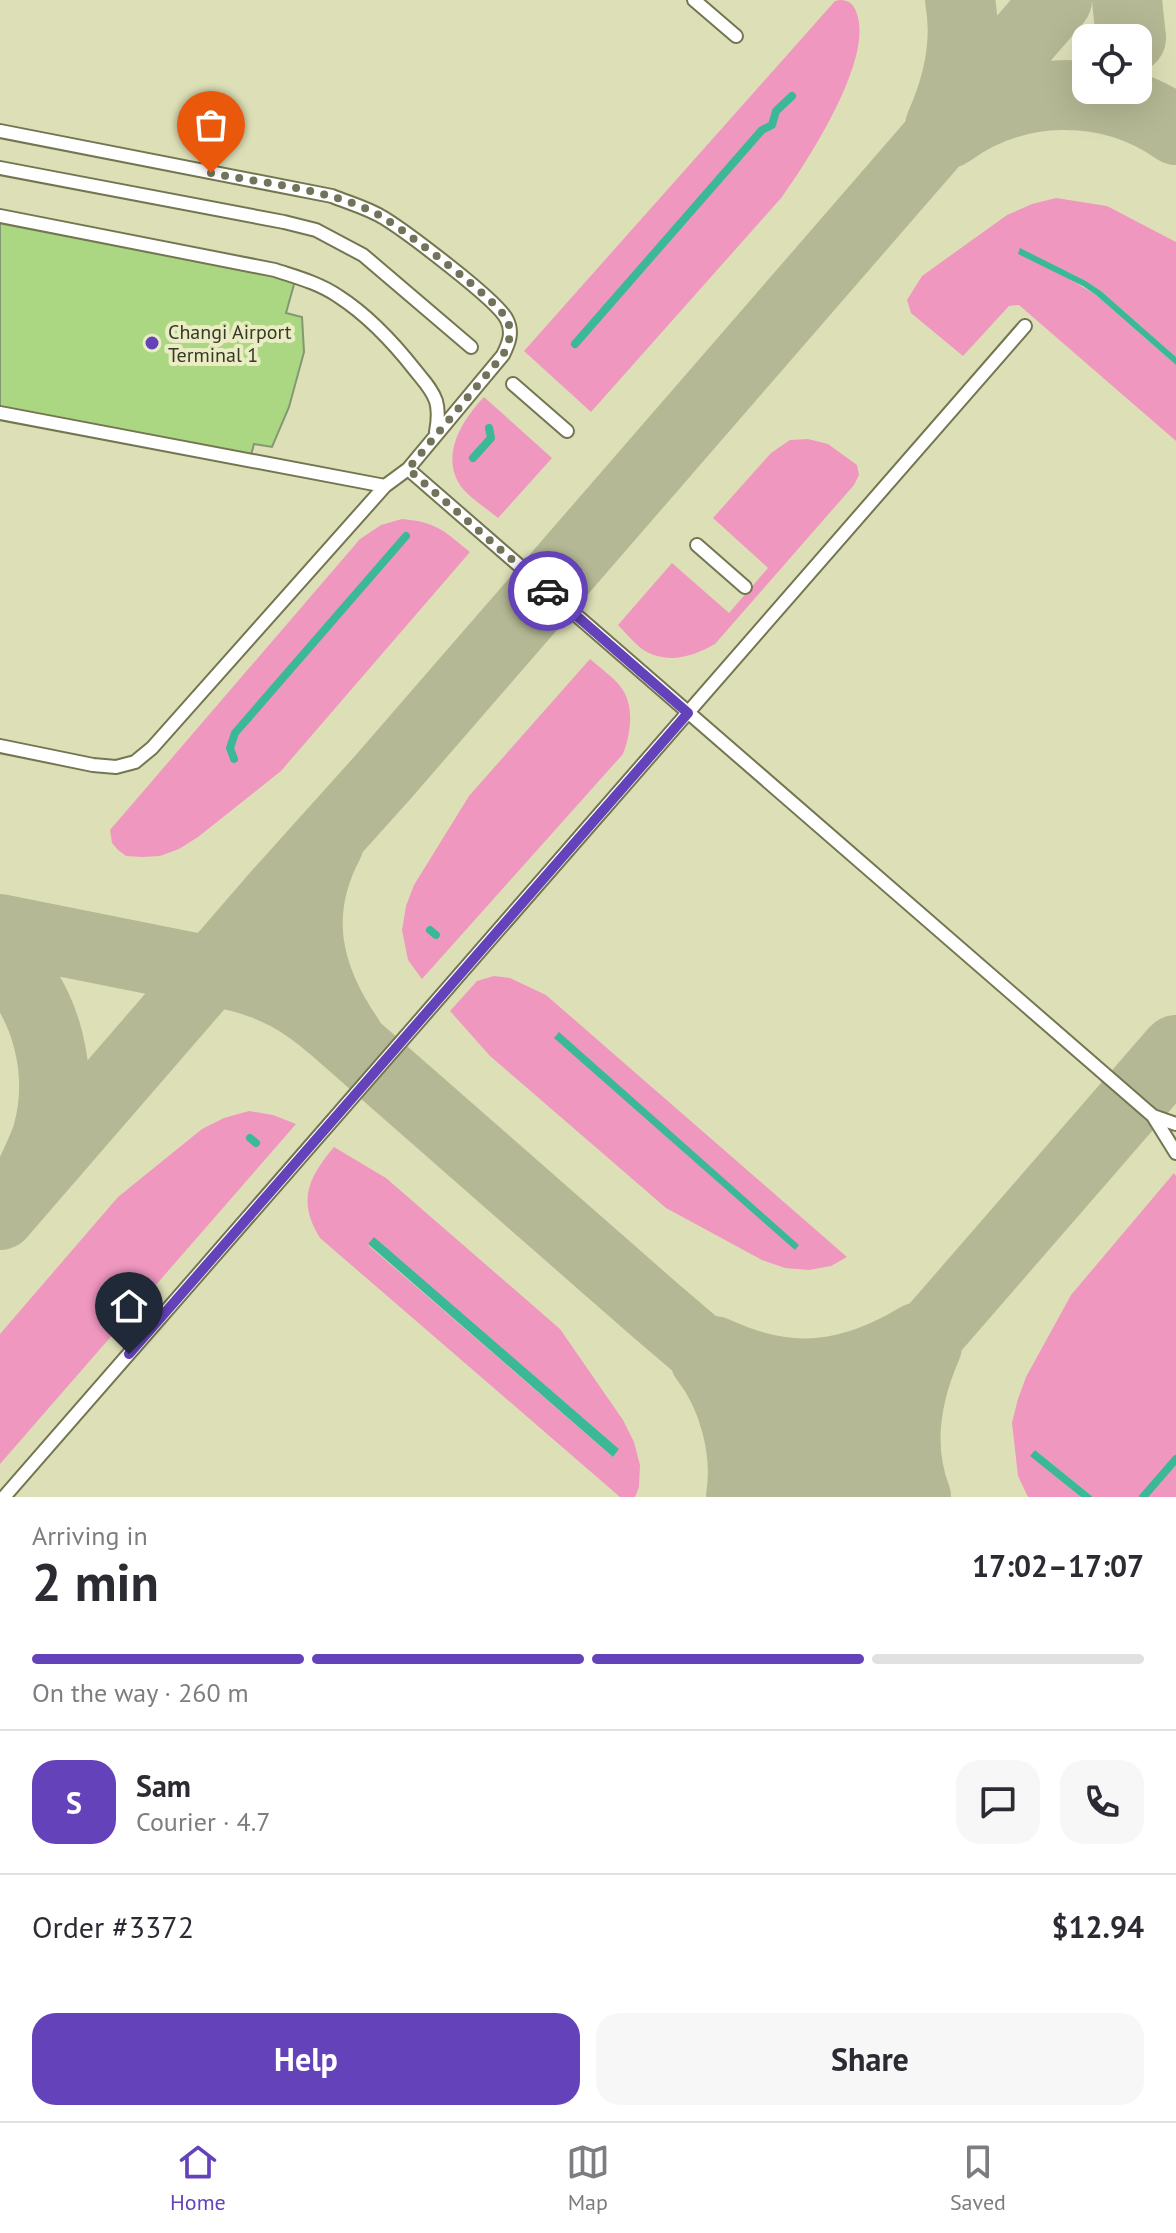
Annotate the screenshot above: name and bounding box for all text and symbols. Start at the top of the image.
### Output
map controls [1072,24,1152,104]
button: locate [1072,24,1152,104]
pin [177,91,245,173]
icon: bag [189,103,233,147]
place label: Changi Airport Terminal 1 [168,319,292,368]
marker: Changi Airport Terminal 1 [143,334,161,352]
courier [508,551,588,631]
icon: car [526,569,570,613]
pin [95,1272,163,1354]
icon: home [107,1284,151,1328]
text: Arriving in [32,1519,148,1552]
text: 17:02–17:07 [972,1546,1144,1585]
text: 2 min [32,1548,159,1615]
text: On the way · 260 m [32,1676,249,1709]
button: chat [956,1760,1040,1844]
button: phone [1060,1760,1144,1844]
text: Sam [136,1766,191,1805]
text: S [66,1783,82,1822]
text: Courier · 4.7 [136,1805,270,1838]
text: Order #3372 [32,1907,194,1946]
text: $12.94 [1052,1907,1144,1946]
button: Help [32,2013,580,2105]
button: Share [596,2013,1144,2105]
tab: Home [170,2140,226,2216]
tab: Map [566,2140,610,2216]
tab: Saved [950,2140,1006,2216]

